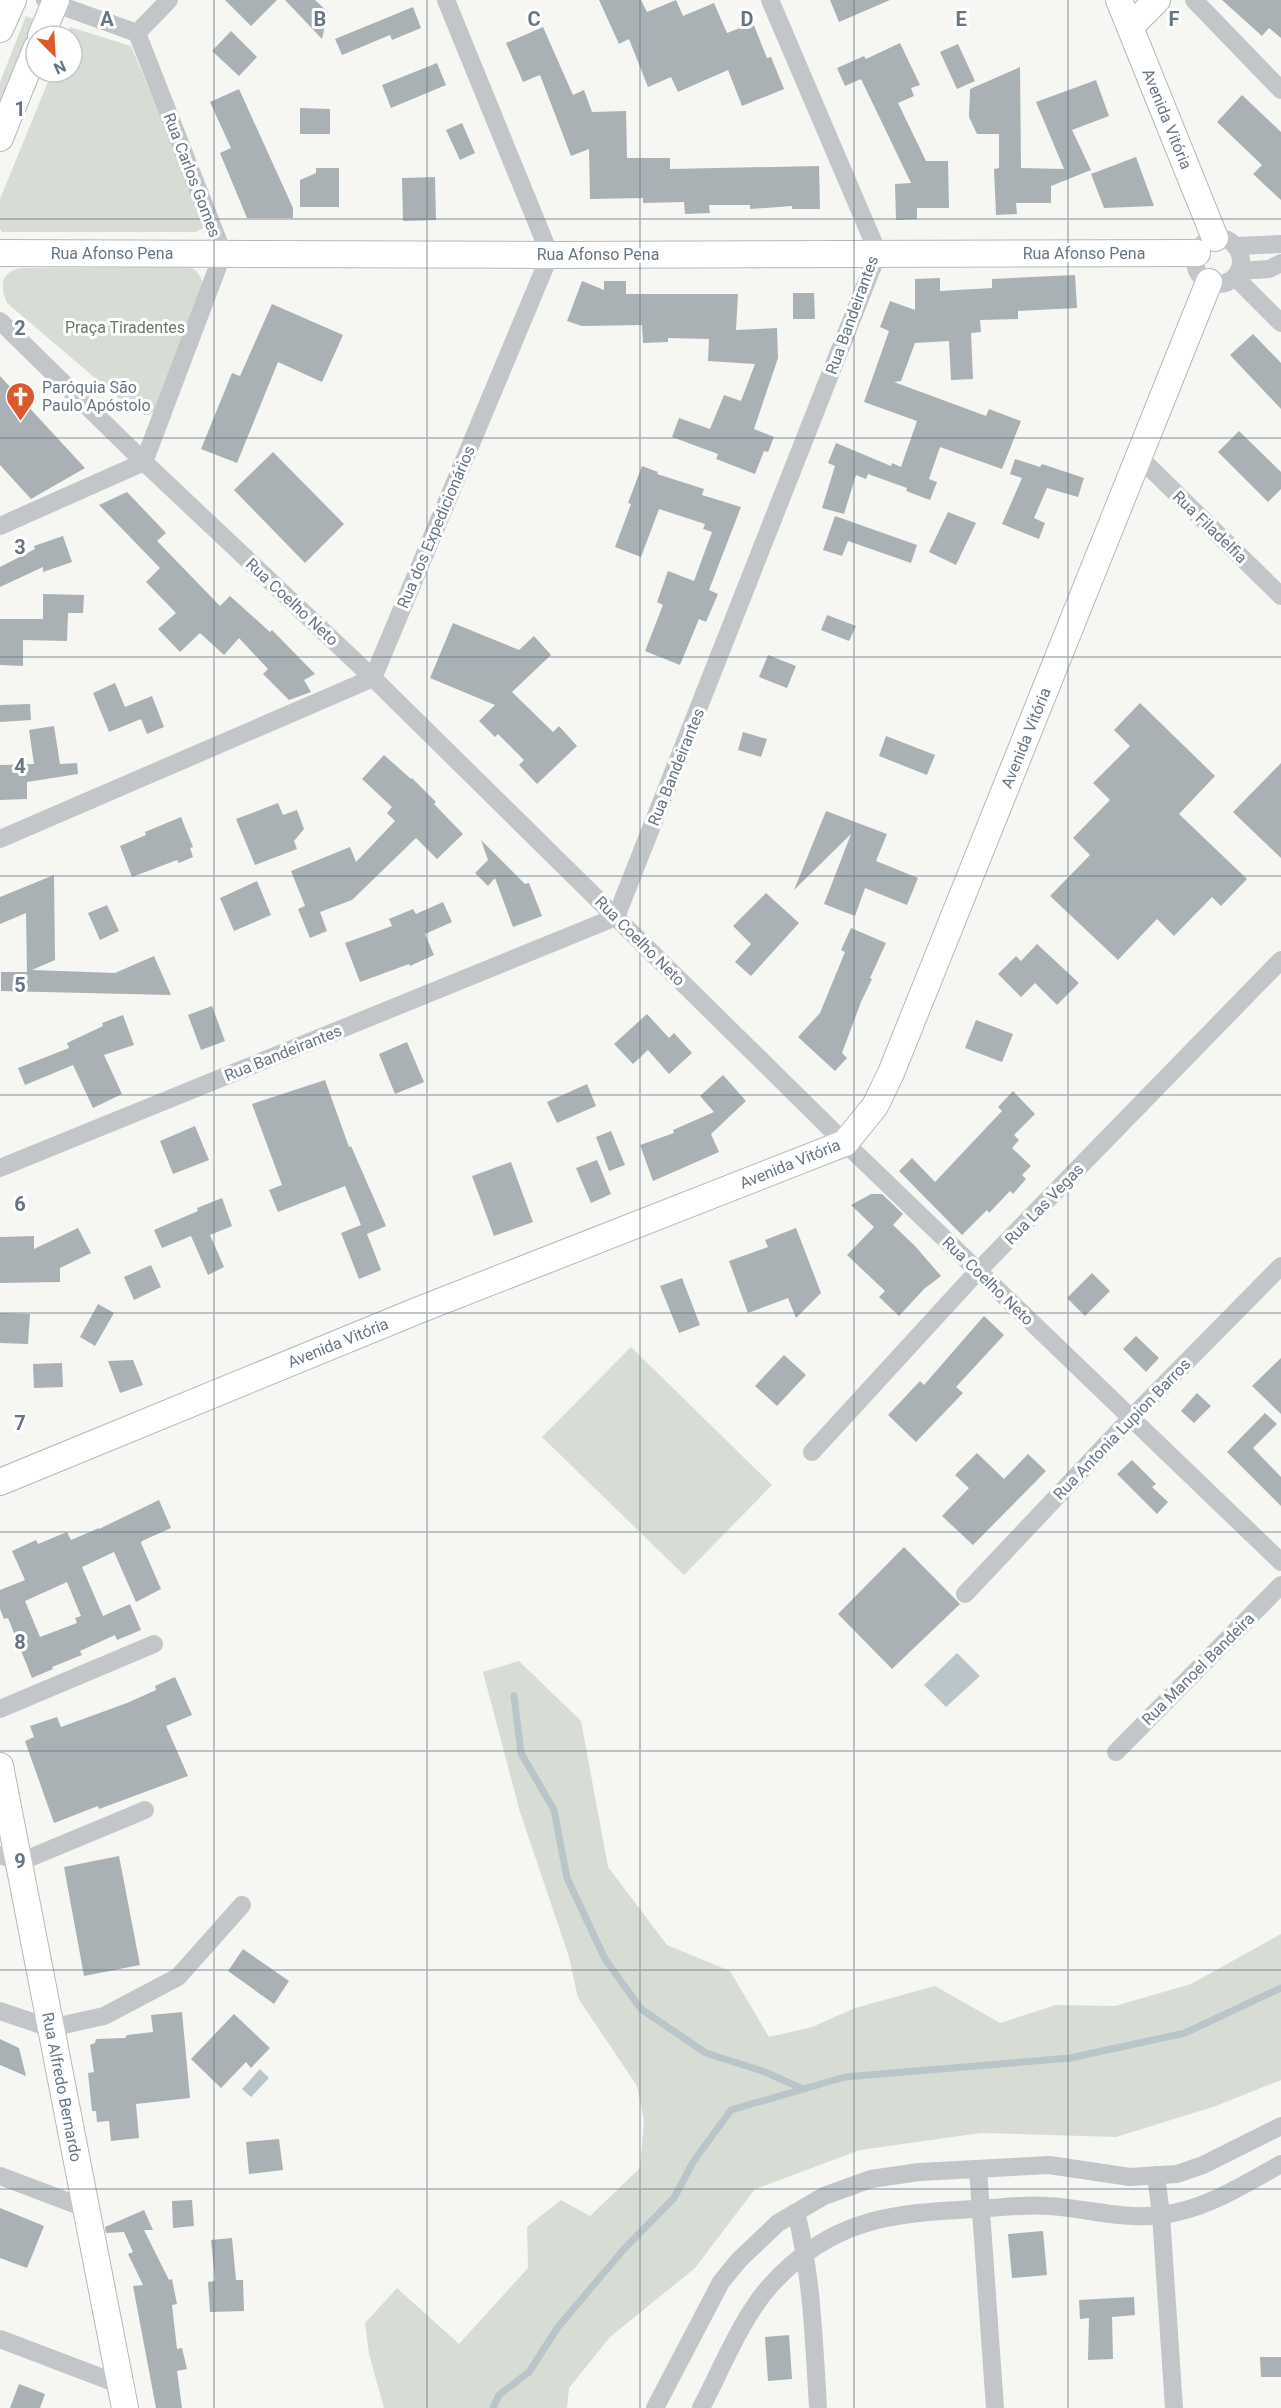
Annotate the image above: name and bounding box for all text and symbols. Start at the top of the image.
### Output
text: A [100,7,114,31]
text: B [314,7,326,31]
text: C [527,7,541,31]
text: D [741,7,754,31]
text: E [955,7,967,31]
text: F [1169,7,1180,31]
north arrow [24,24,84,84]
text: N [51,56,69,78]
street label: Avenida Vitória [1138,66,1196,172]
text: 1 [14,97,26,121]
street label: Rua Carlos Gomes [159,110,225,240]
street label: Rua Afonso Pena [51,244,173,263]
street label: Rua Afonso Pena [1023,244,1145,263]
street label: Rua Afonso Pena [537,245,659,264]
street label: Rua Bandeirantes [822,253,882,377]
text: 2 [14,316,26,340]
park label: Praça Tiradentes [65,318,185,337]
place label: Paróquia São Paulo Apóstolo [42,378,151,415]
church icon: Paróquia São Paulo Apóstolo [5,380,37,422]
street label: Rua dos Expedicionários [393,443,479,611]
street label: Rua Filadelfia [1169,487,1251,567]
text: 3 [14,535,26,559]
street label: Rua Coelho Neto [242,554,342,650]
street label: Avenida Vitória [997,685,1055,791]
street label: Rua Bandeirantes [644,706,708,828]
text: 4 [14,754,26,778]
street label: Rua Coelho Neto [591,892,689,990]
text: 5 [14,973,26,997]
street label: Rua Bandeirantes [222,1021,344,1085]
street label: Avenida Vitória [737,1135,843,1193]
street label: Rua Las Vegas [1001,1160,1087,1248]
text: 6 [14,1192,26,1216]
street label: Rua Coelho Neto [938,1233,1038,1329]
street label: Avenida Vitória [285,1314,391,1372]
street label: Rua Antonia Lupion Barros [1050,1354,1194,1504]
text: 7 [14,1411,26,1435]
street label: Rua Manoel Bandeira [1138,1609,1258,1729]
text: 8 [14,1630,26,1654]
text: 9 [14,1849,26,1873]
street label: Rua Alfredo Bernardo [38,2011,86,2163]

